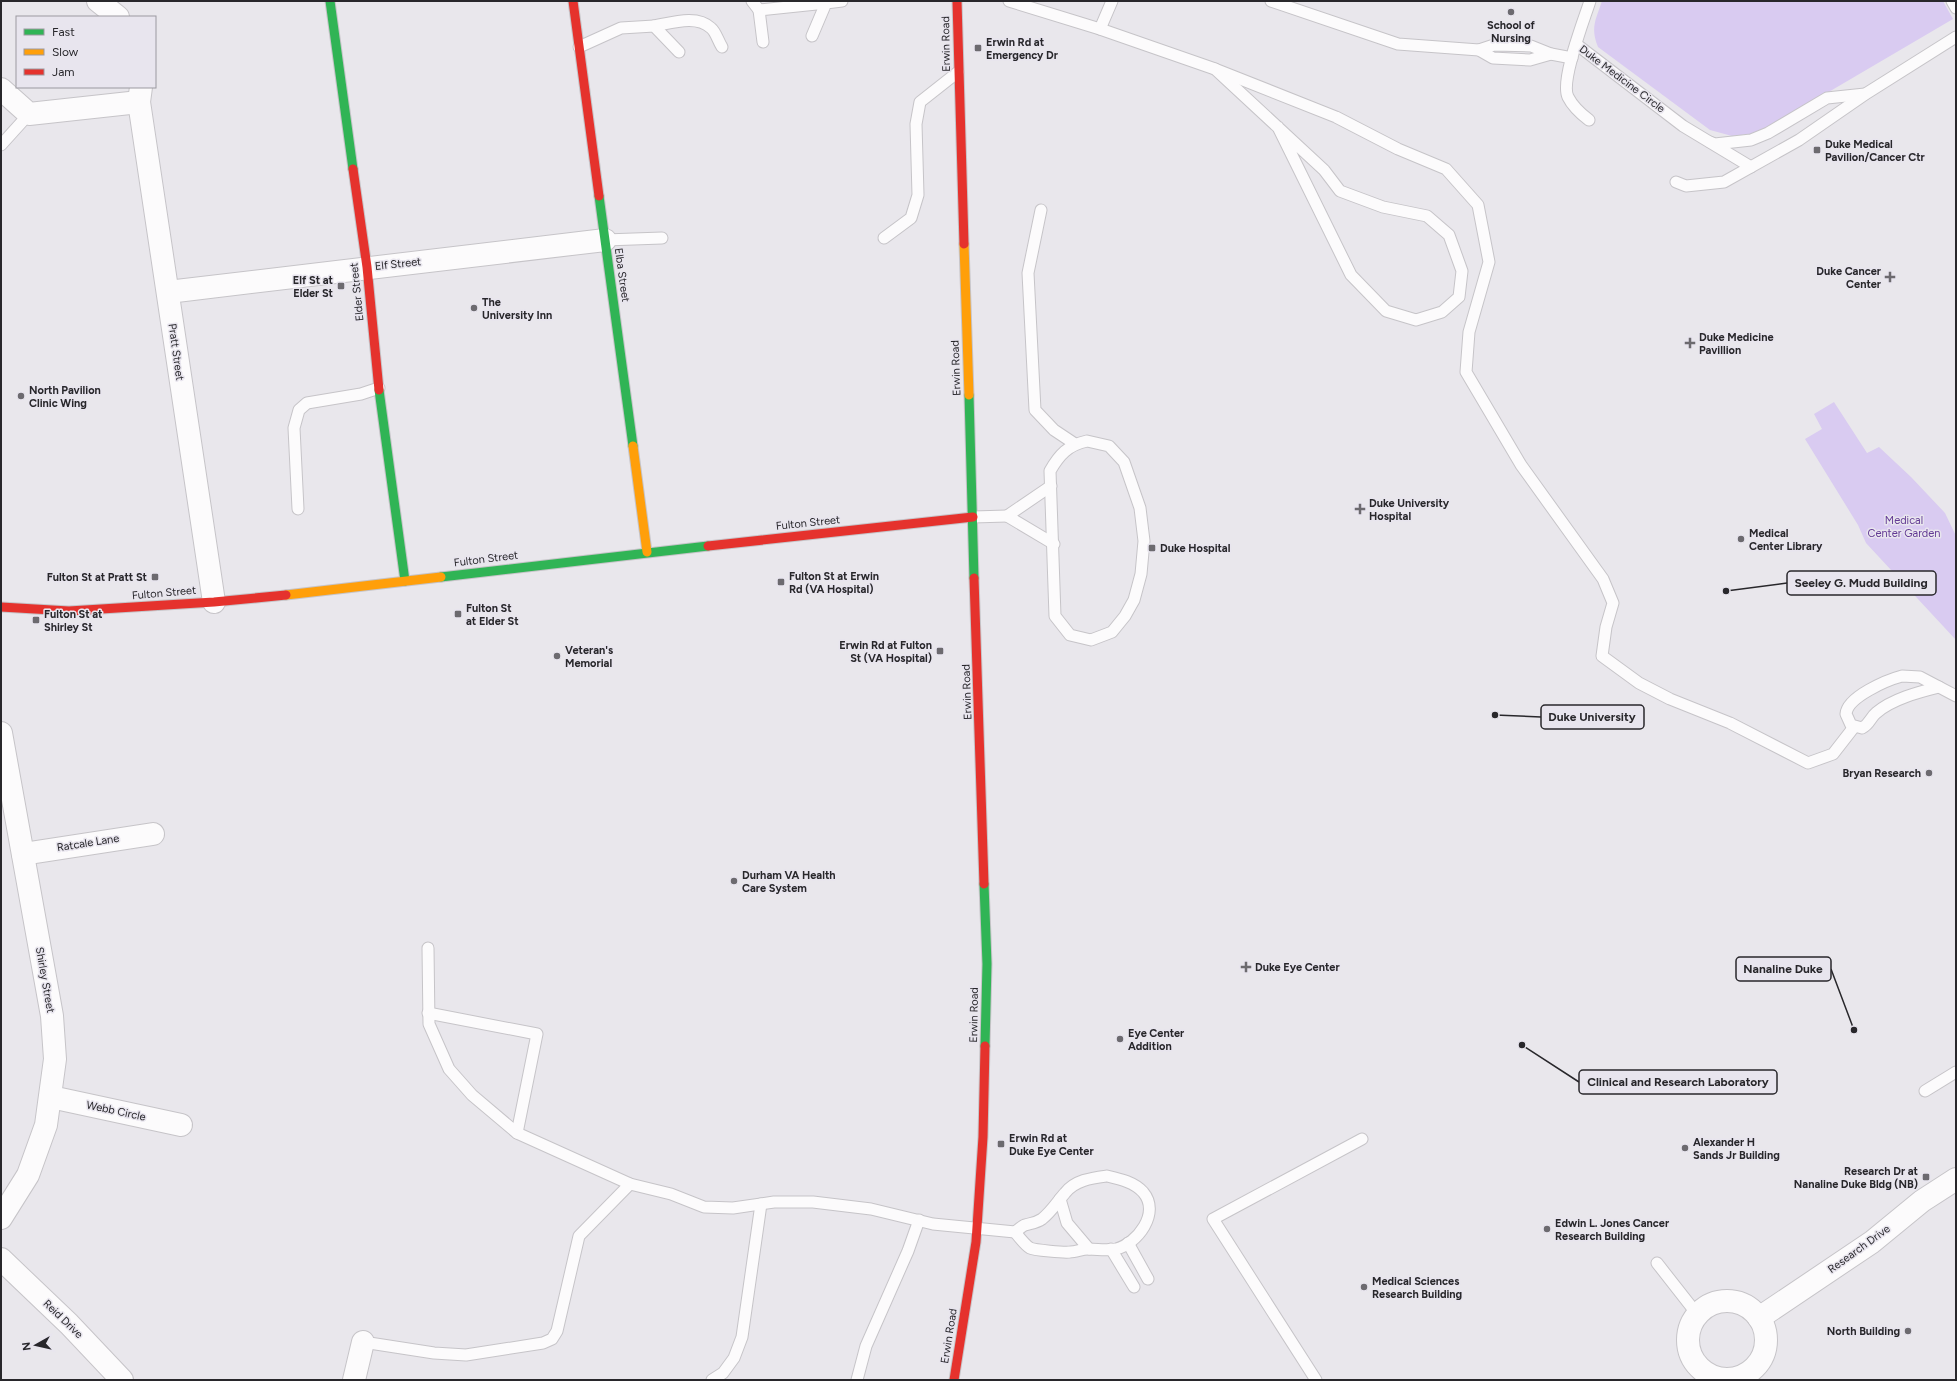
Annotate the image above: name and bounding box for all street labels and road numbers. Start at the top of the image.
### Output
street label: Erwin Road [939,16,953,72]
street label: Duke Medicine Circle [1577,43,1667,115]
street label: Elba Street [612,247,632,303]
street label: Elf Street [374,255,422,273]
street label: Elder Street [347,262,367,322]
street label: Pratt Street [166,323,186,381]
street label: Erwin Road [949,340,963,396]
street label: Fulton Street [775,513,841,533]
street label: Fulton Street [453,549,519,569]
street label: Fulton Street [131,584,197,602]
street label: Erwin Road [960,664,974,720]
street label: Ratcale Lane [56,832,120,854]
street label: Shirley Street [33,946,57,1014]
street label: Erwin Road [967,987,981,1043]
street label: Webb Circle [85,1098,147,1124]
street label: Research Drive [1825,1222,1893,1276]
street label: Reid Drive [40,1297,86,1341]
street label: Erwin Road [938,1308,960,1364]

